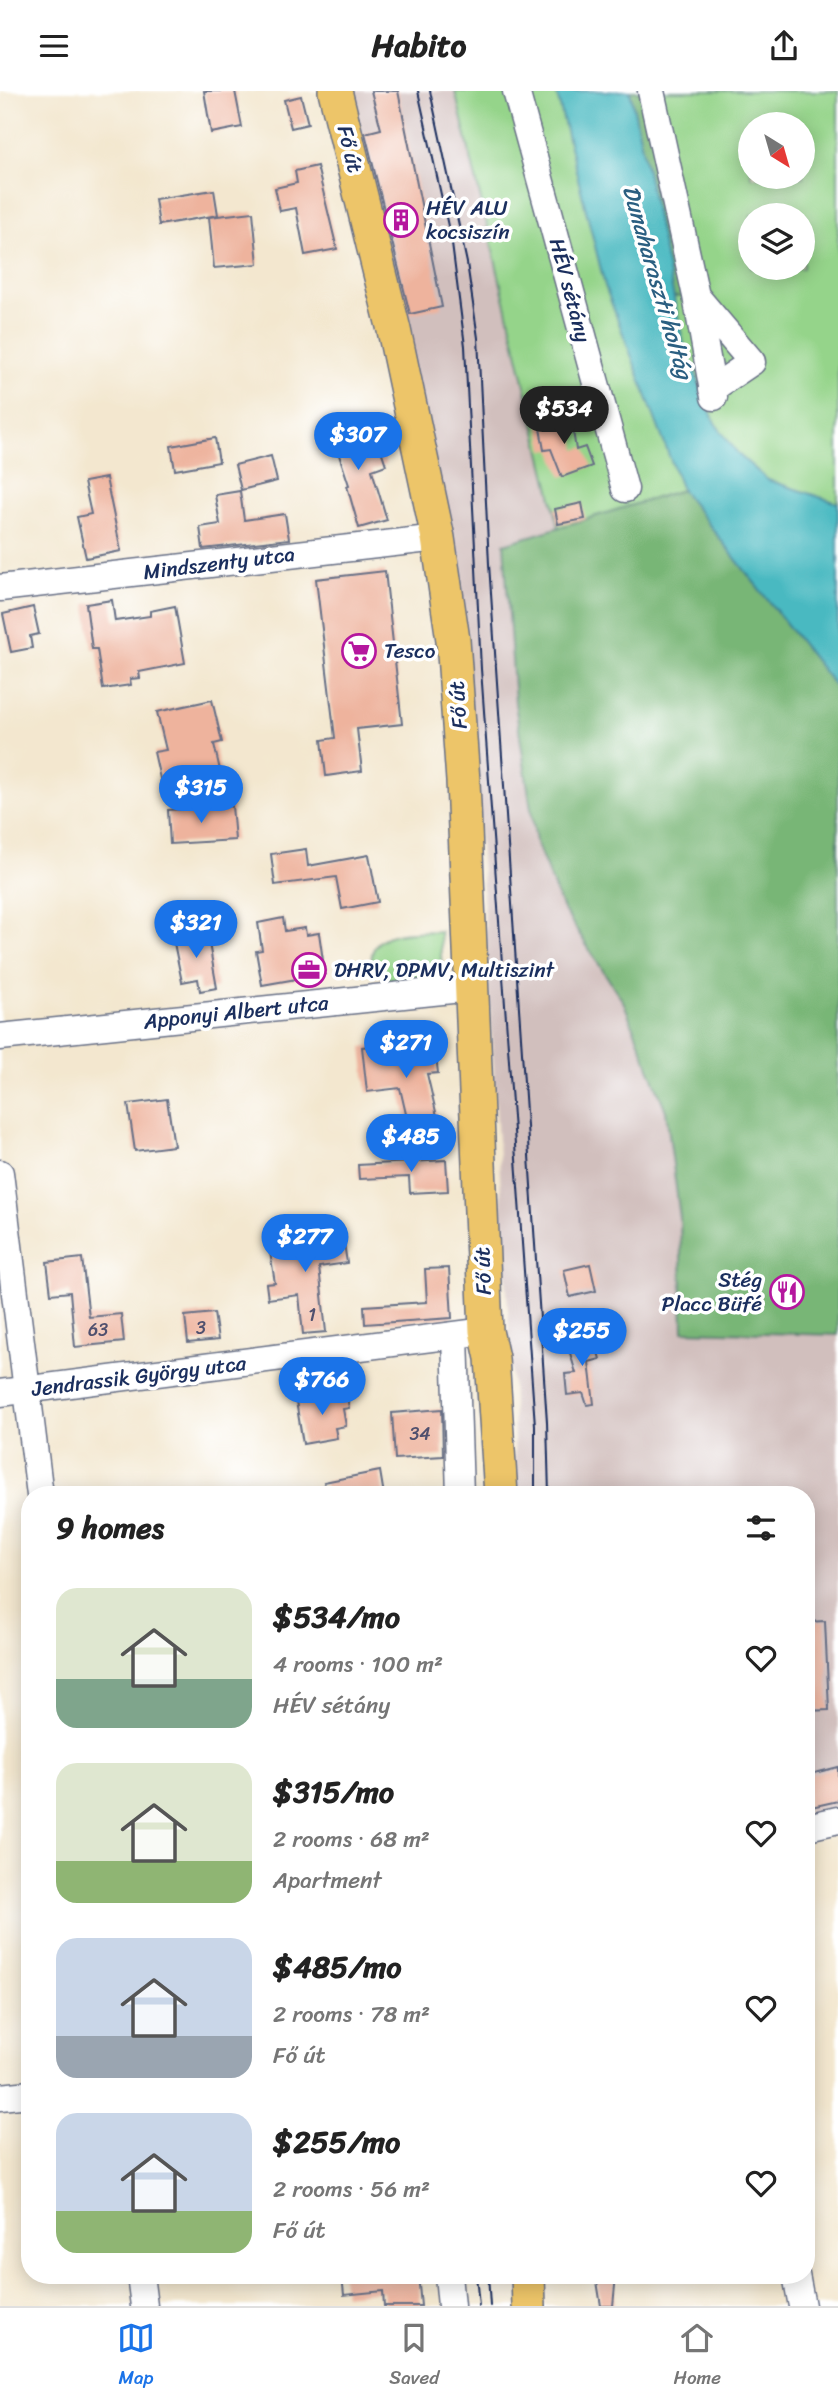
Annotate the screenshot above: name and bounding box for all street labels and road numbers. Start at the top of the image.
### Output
street label: Fő út [326,121,374,177]
street label: HÉV sétány [538,233,602,347]
street label: Mindszenty utca [141,535,297,591]
street label: Fő út [437,680,479,730]
street label: Apponyi Albert utca [141,983,331,1041]
street label: Fő út [463,1246,503,1296]
street label: Jendrassik György utca [29,1344,249,1408]

